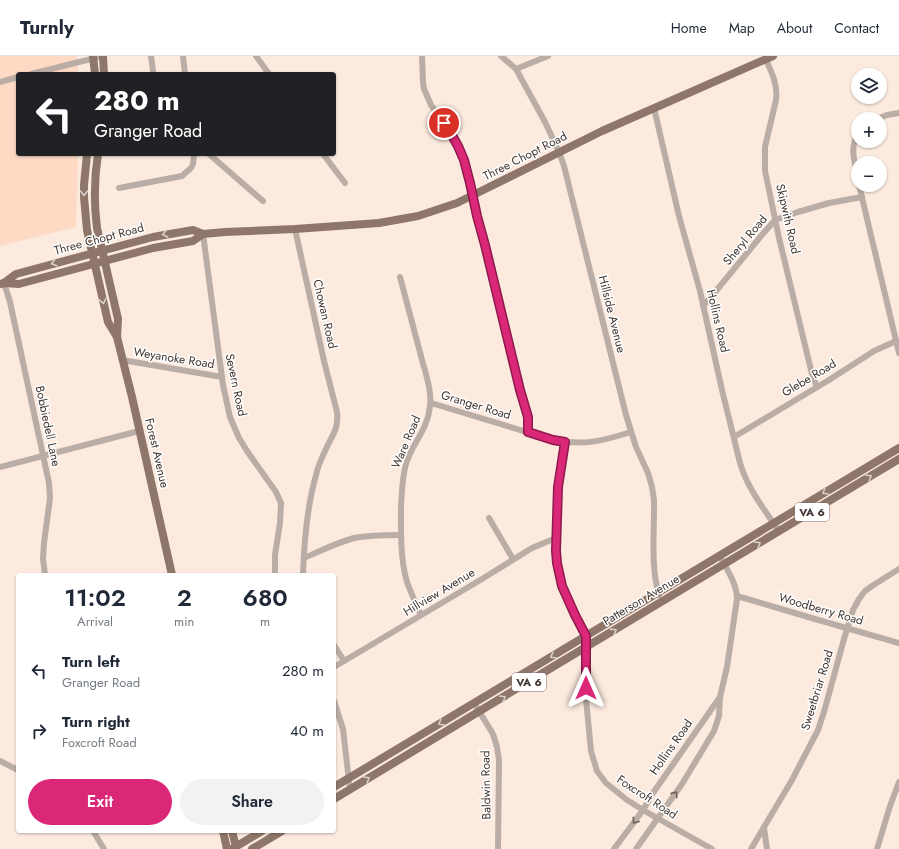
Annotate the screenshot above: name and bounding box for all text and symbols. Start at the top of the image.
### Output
text: Turnly [20,14,74,41]
text: Home [671,18,707,38]
text: Map [729,18,755,38]
text: About [777,18,812,38]
text: Contact [834,18,879,38]
map controls [851,68,887,192]
button: layers [851,68,887,104]
text: 280 m [94,80,180,121]
icon: left [28,88,80,140]
pin [427,106,461,140]
icon: arrive [433,112,455,134]
button: + [851,112,887,148]
text: Granger Road [94,118,202,144]
street label: Three Chopt Road [480,127,570,185]
button: − [851,156,887,192]
street label: Skipwith Road [771,182,805,256]
one-way arrow [80,190,88,196]
street label: Sheryl Road [718,211,772,269]
street label: Three Chopt Road [52,218,146,260]
one-way arrow [162,230,168,238]
one-way arrow [51,259,58,267]
street label: Hillside Avenue [594,273,630,355]
street label: Chowan Road [308,278,342,350]
street label: Hollins Road [702,288,734,354]
one-way arrow [98,298,106,304]
street label: Weyanoke Road [132,343,216,373]
street label: Severn Road [221,352,251,418]
street label: Glebe Road [778,355,840,401]
street label: Bobbiedell Lane [31,384,65,468]
street label: Granger Road [439,386,513,424]
street label: Ware Road [387,413,425,471]
street label: Forest Avenue [140,416,174,490]
one-way arrow [865,475,872,482]
one-way arrow [822,487,829,494]
road number: VA 6 [795,503,829,521]
one-way arrow [754,542,761,549]
street label: Hillview Avenue [400,563,478,621]
street label: Patterson Avenue [599,570,683,630]
text: 11:02 [64,580,126,615]
text: 2 [177,580,192,615]
text: 680 [243,580,288,615]
street label: Woodberry Road [777,588,865,630]
text: Arrival [77,612,113,631]
text: min [174,612,194,631]
text: m [260,612,270,631]
one-way arrow [610,628,617,635]
street label: Sweetbriar Road [796,648,838,732]
text: Turn left [62,651,120,673]
one-way arrow [550,651,557,658]
icon: left [28,660,50,682]
text: 280 m [282,660,324,682]
position arrow [565,667,607,709]
text: Granger Road [62,673,140,692]
road number: VA 6 [512,673,546,691]
one-way arrow [499,695,506,702]
text: Turn right [62,711,130,733]
street label: Hollins Road [645,715,697,779]
one-way arrow [438,718,445,725]
icon: right [28,720,50,742]
text: 40 m [290,720,324,742]
text: Foxcroft Road [62,733,137,752]
street label: Baldwin Road [476,750,496,820]
street label: Foxcroft Road [613,771,681,823]
one-way arrow [363,777,370,784]
button: Exit [28,779,172,825]
button: Share [180,779,324,825]
one-way arrow [670,791,678,798]
one-way arrow [633,817,640,824]

